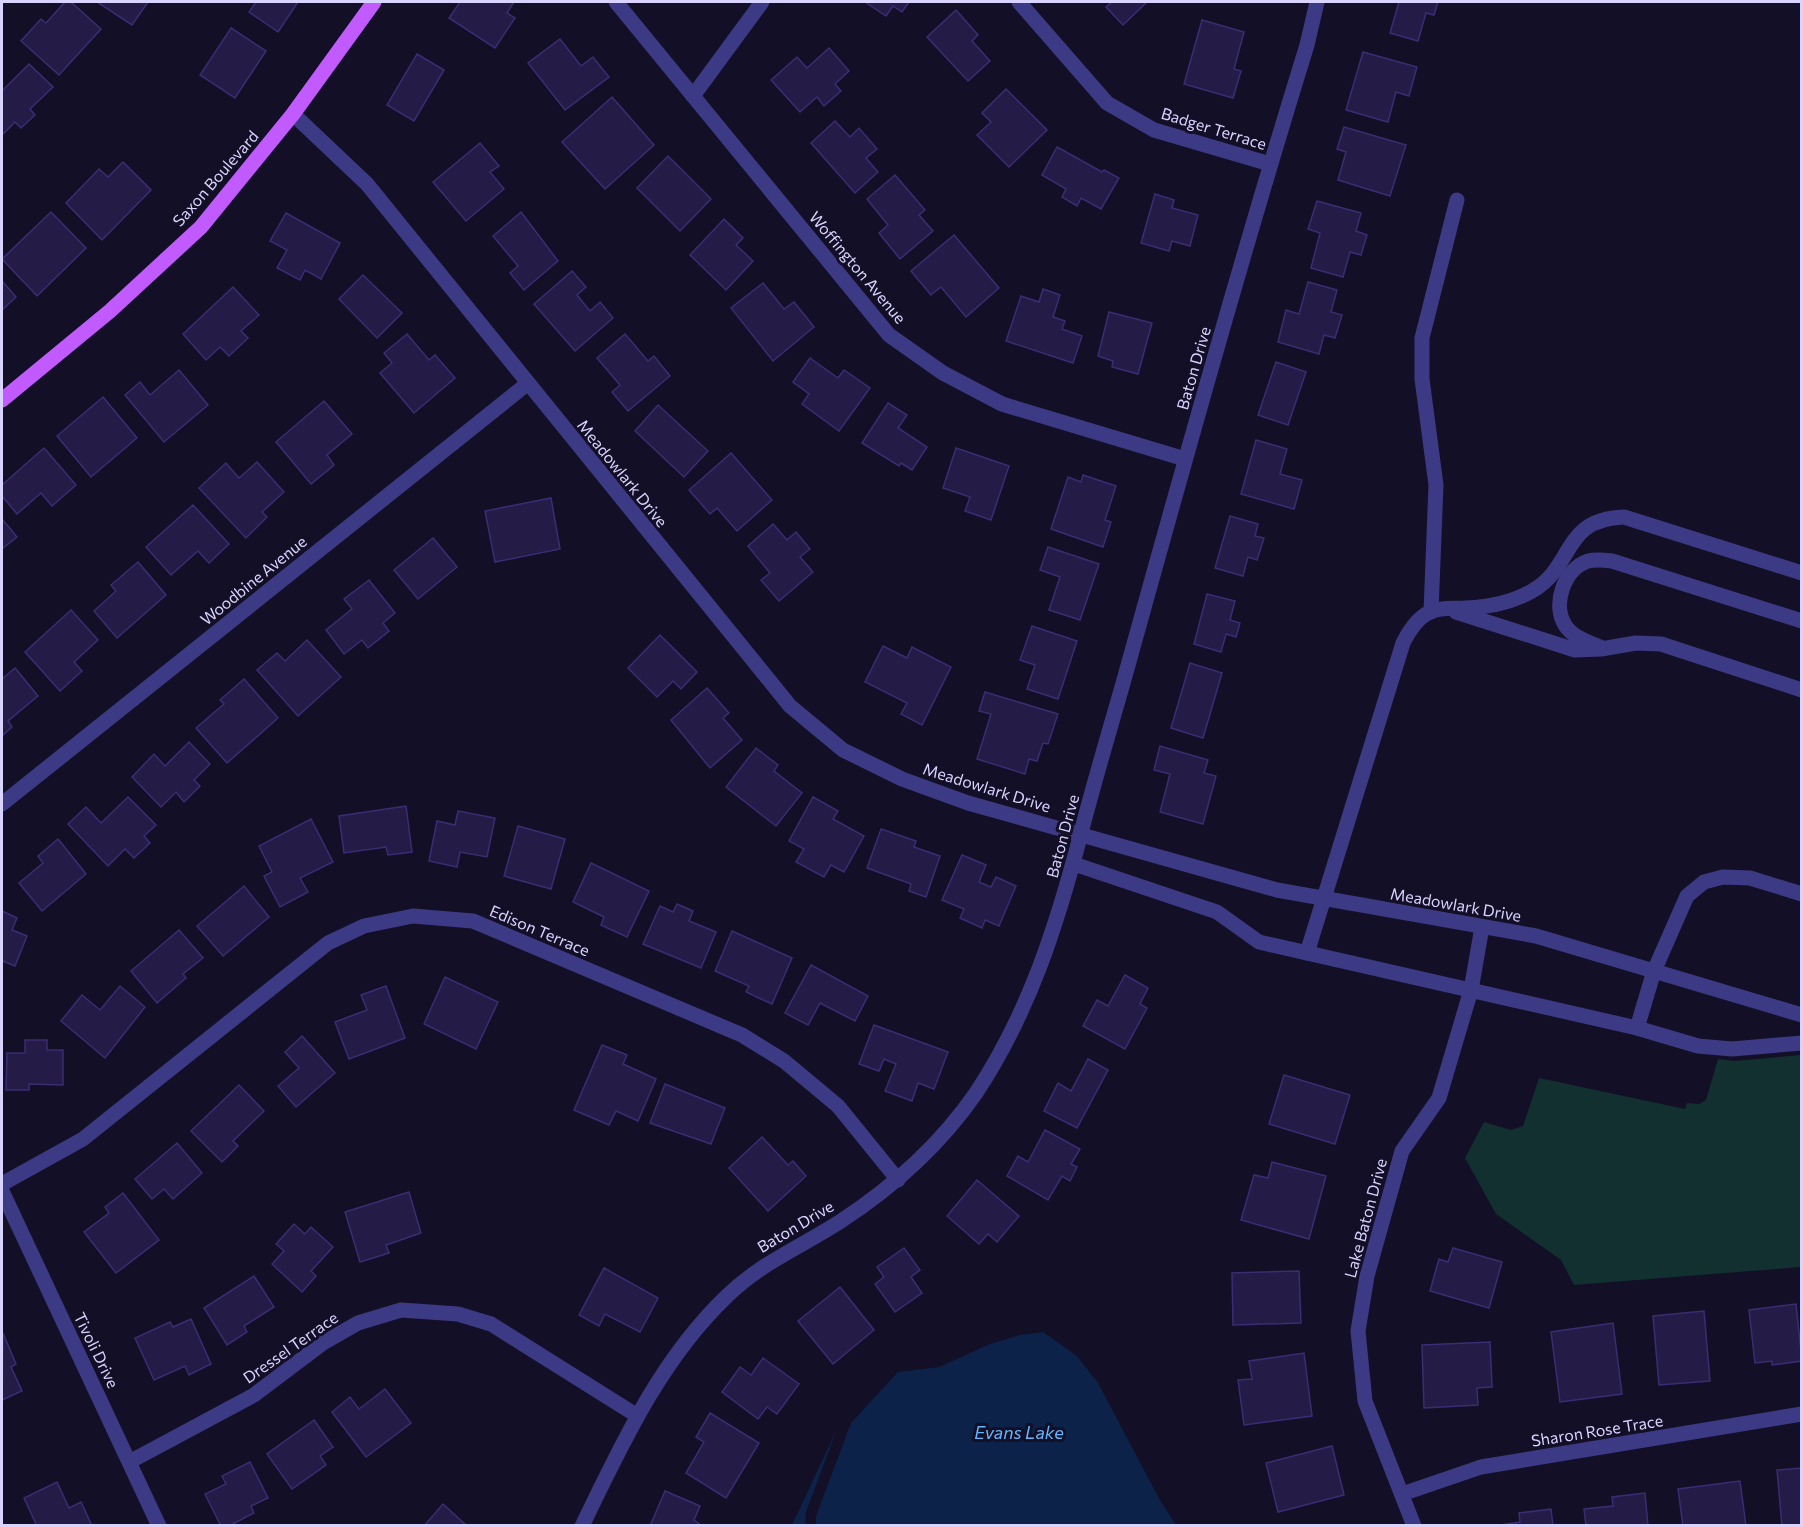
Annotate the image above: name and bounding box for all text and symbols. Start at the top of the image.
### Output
street label: Badger Terrace [1159,103,1269,153]
street label: Saxon Boulevard [168,126,262,230]
street label: Woffington Avenue [806,207,910,327]
street label: Baton Drive [1172,324,1214,412]
street label: Meadowlark Drive [574,415,672,531]
street label: Woodbine Avenue [196,531,310,629]
street label: Meadowlark Drive [921,759,1053,815]
street label: Baton Drive [1042,792,1082,880]
street label: Meadowlark Drive [1389,883,1523,925]
street label: Edison Terrace [487,900,593,960]
street label: Lake Baton Drive [1340,1156,1390,1280]
street label: Baton Drive [753,1196,837,1256]
street label: Dressel Terrace [239,1307,341,1387]
street label: Tivoli Drive [71,1309,123,1391]
street label: Sharon Rose Trace [1530,1410,1664,1450]
water label: Evans Lake [974,1421,1064,1443]

